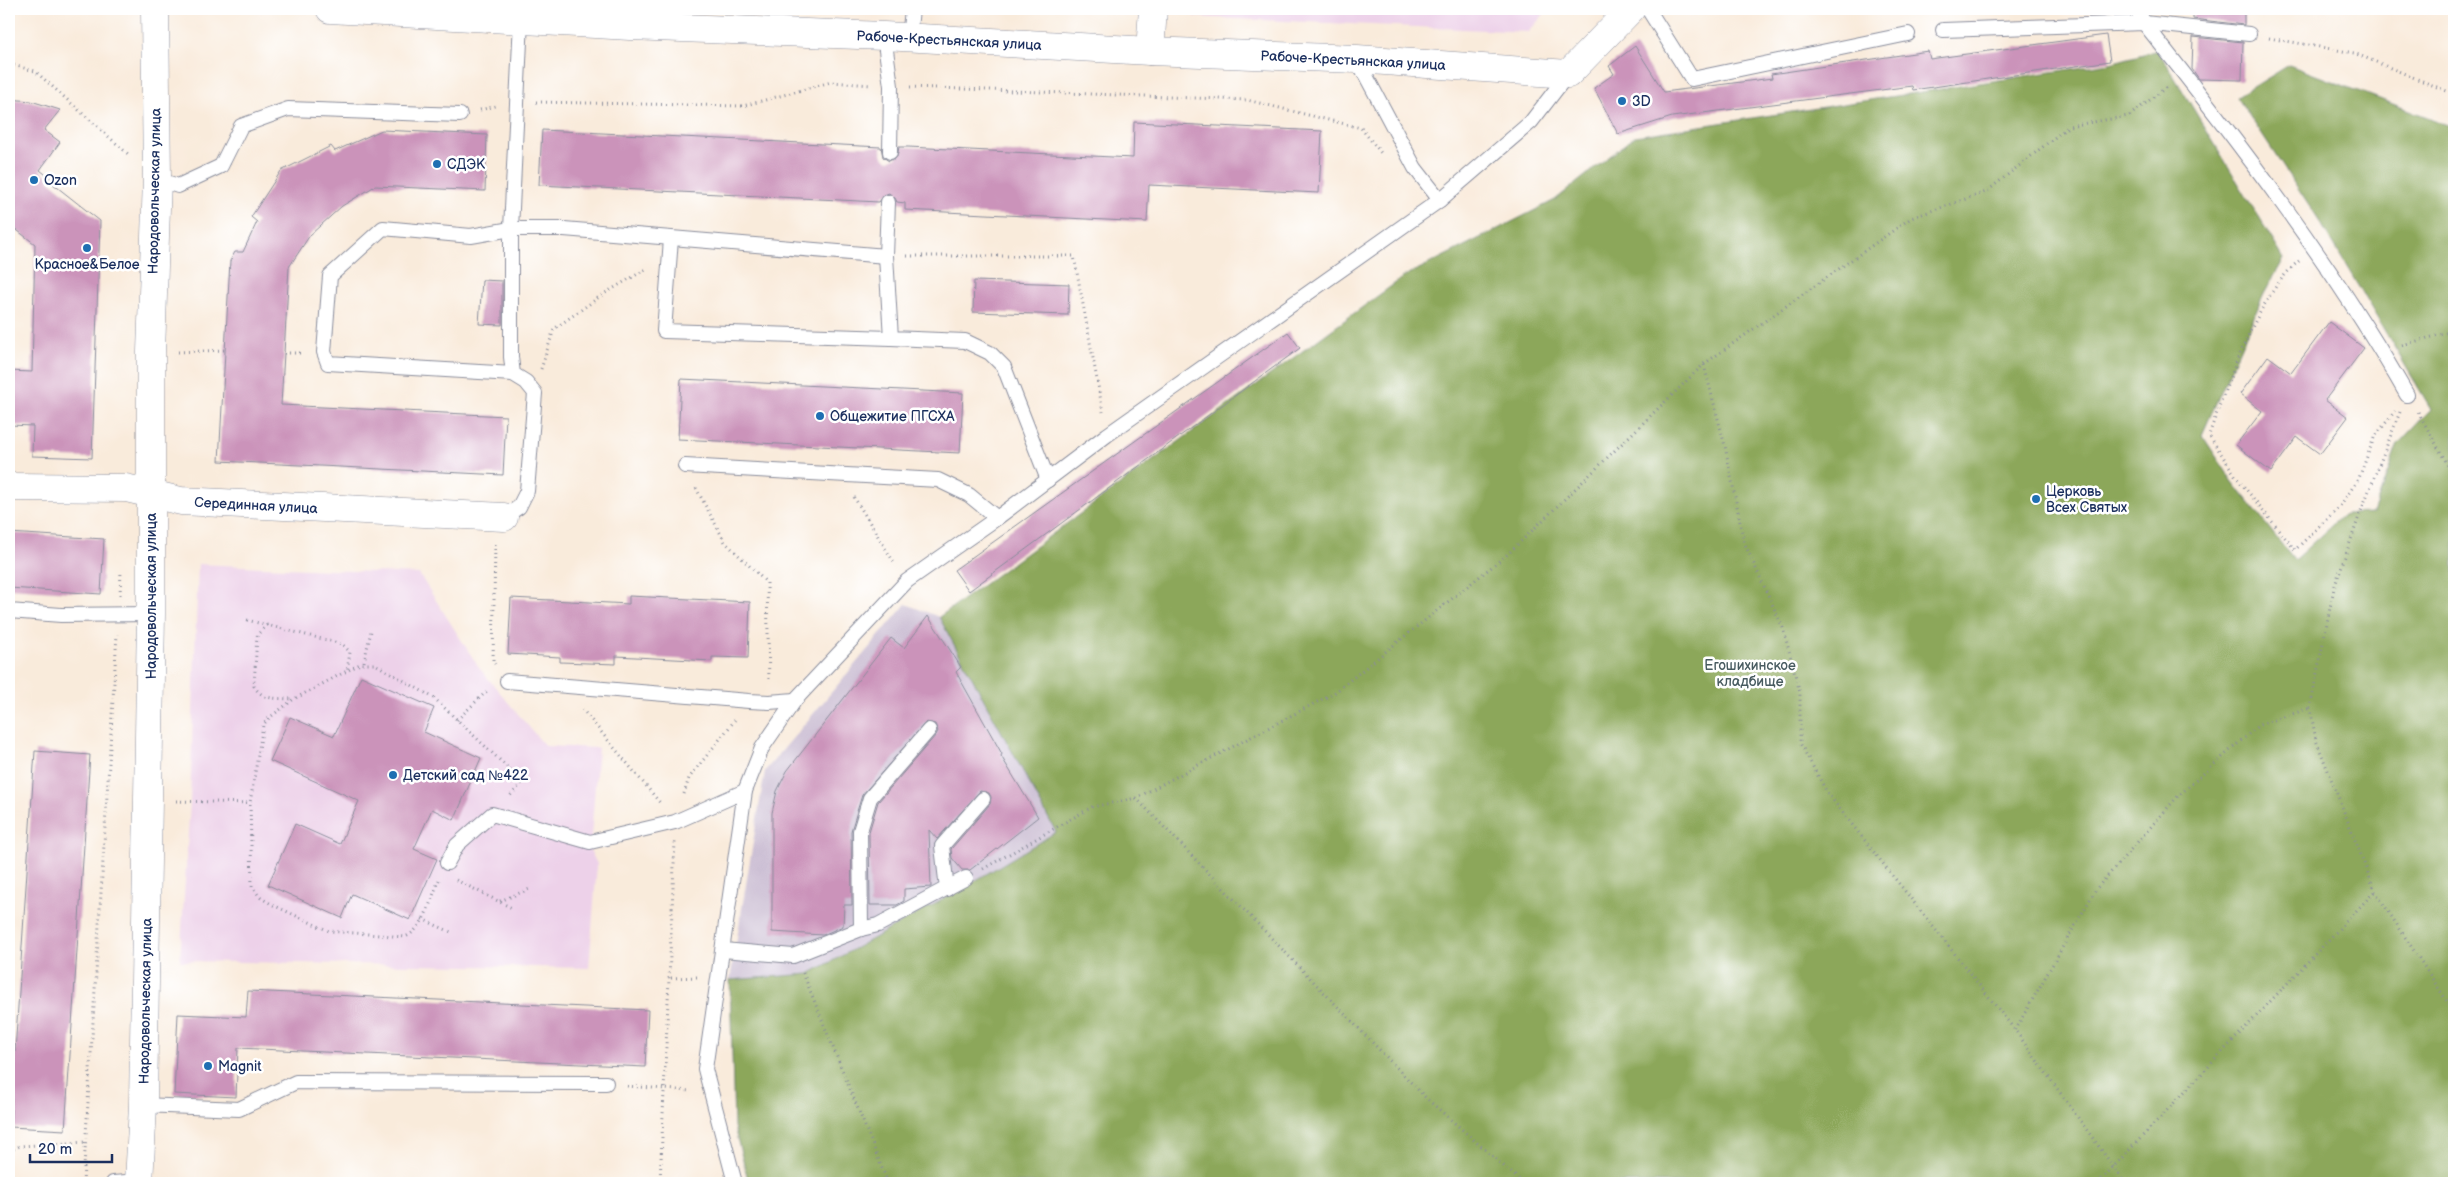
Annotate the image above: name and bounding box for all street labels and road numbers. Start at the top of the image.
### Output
street label: Рабоче-Крестьянская улица [856,27,1043,54]
street label: Рабоче-Крестьянская улица [1260,47,1447,74]
street label: Народовольческая улица [145,107,164,274]
street label: Серединная улица [194,494,319,517]
street label: Народовольческая улица [143,512,160,679]
street label: Народовольческая улица [136,917,155,1084]

